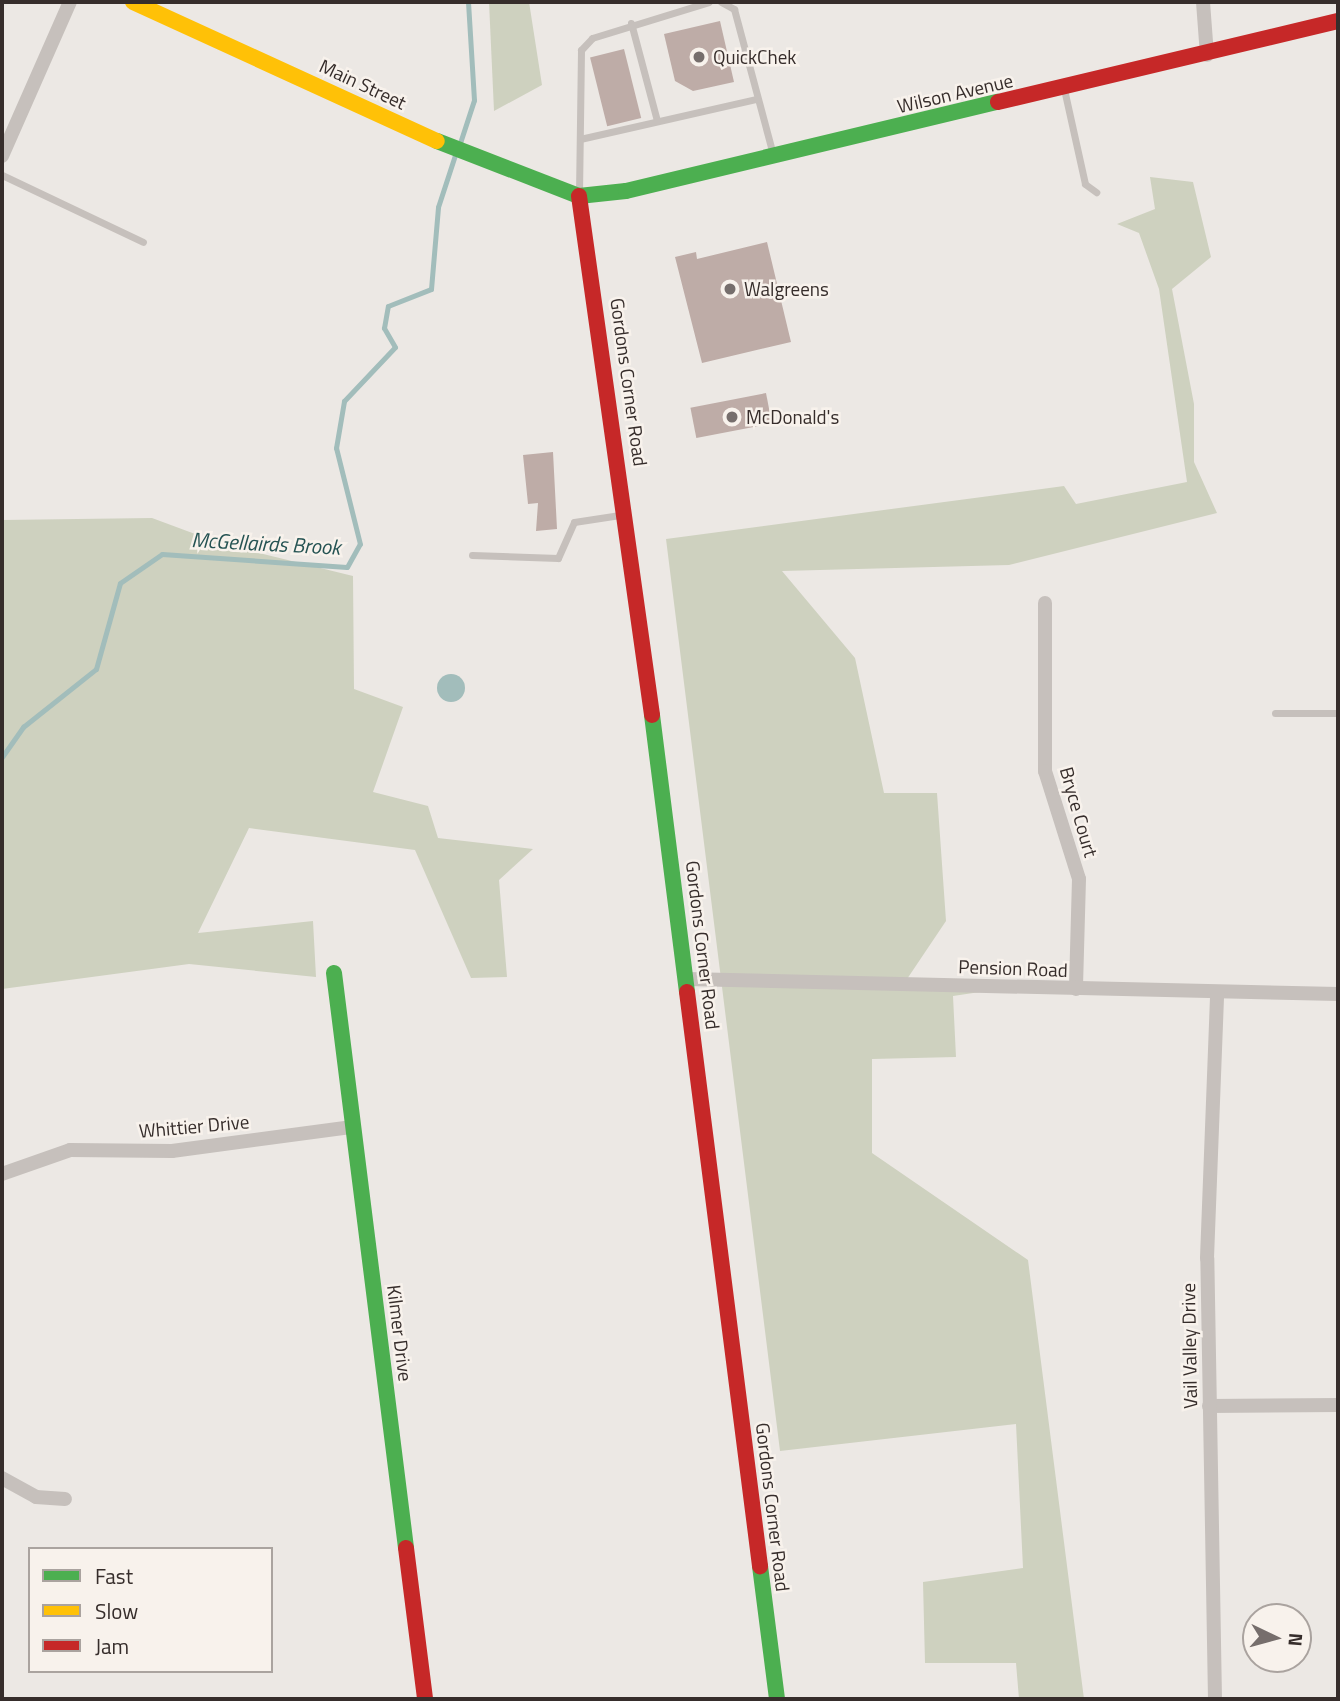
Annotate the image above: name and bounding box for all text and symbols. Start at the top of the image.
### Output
place label: QuickChek [713,46,796,68]
marker: QuickChek [691,49,707,65]
street label: Main Street [316,54,410,114]
street label: Wilson Avenue [895,69,1015,117]
place label: Walgreens [744,278,829,300]
marker: Walgreens [722,281,738,297]
street label: Gordons Corner Road [606,296,652,468]
place label: McDonald's [746,406,839,428]
marker: McDonald's [724,409,740,425]
water label: McGellairds Brook [191,527,341,559]
street label: Bryce Court [1055,764,1103,860]
street label: Gordons Corner Road [681,859,725,1031]
street label: Pension Road [958,955,1068,981]
street label: Whittier Drive [138,1110,250,1142]
street label: Kilmer Drive [383,1283,417,1383]
street label: Vail Valley Drive [1177,1283,1201,1409]
street label: Gordons Corner Road [751,1421,795,1593]
legend [28,1547,273,1673]
text: Fast [95,1560,133,1592]
text: Slow [95,1595,138,1627]
north arrow [1242,1603,1312,1673]
text: Jam [95,1630,129,1662]
text: N [1281,1632,1311,1648]

